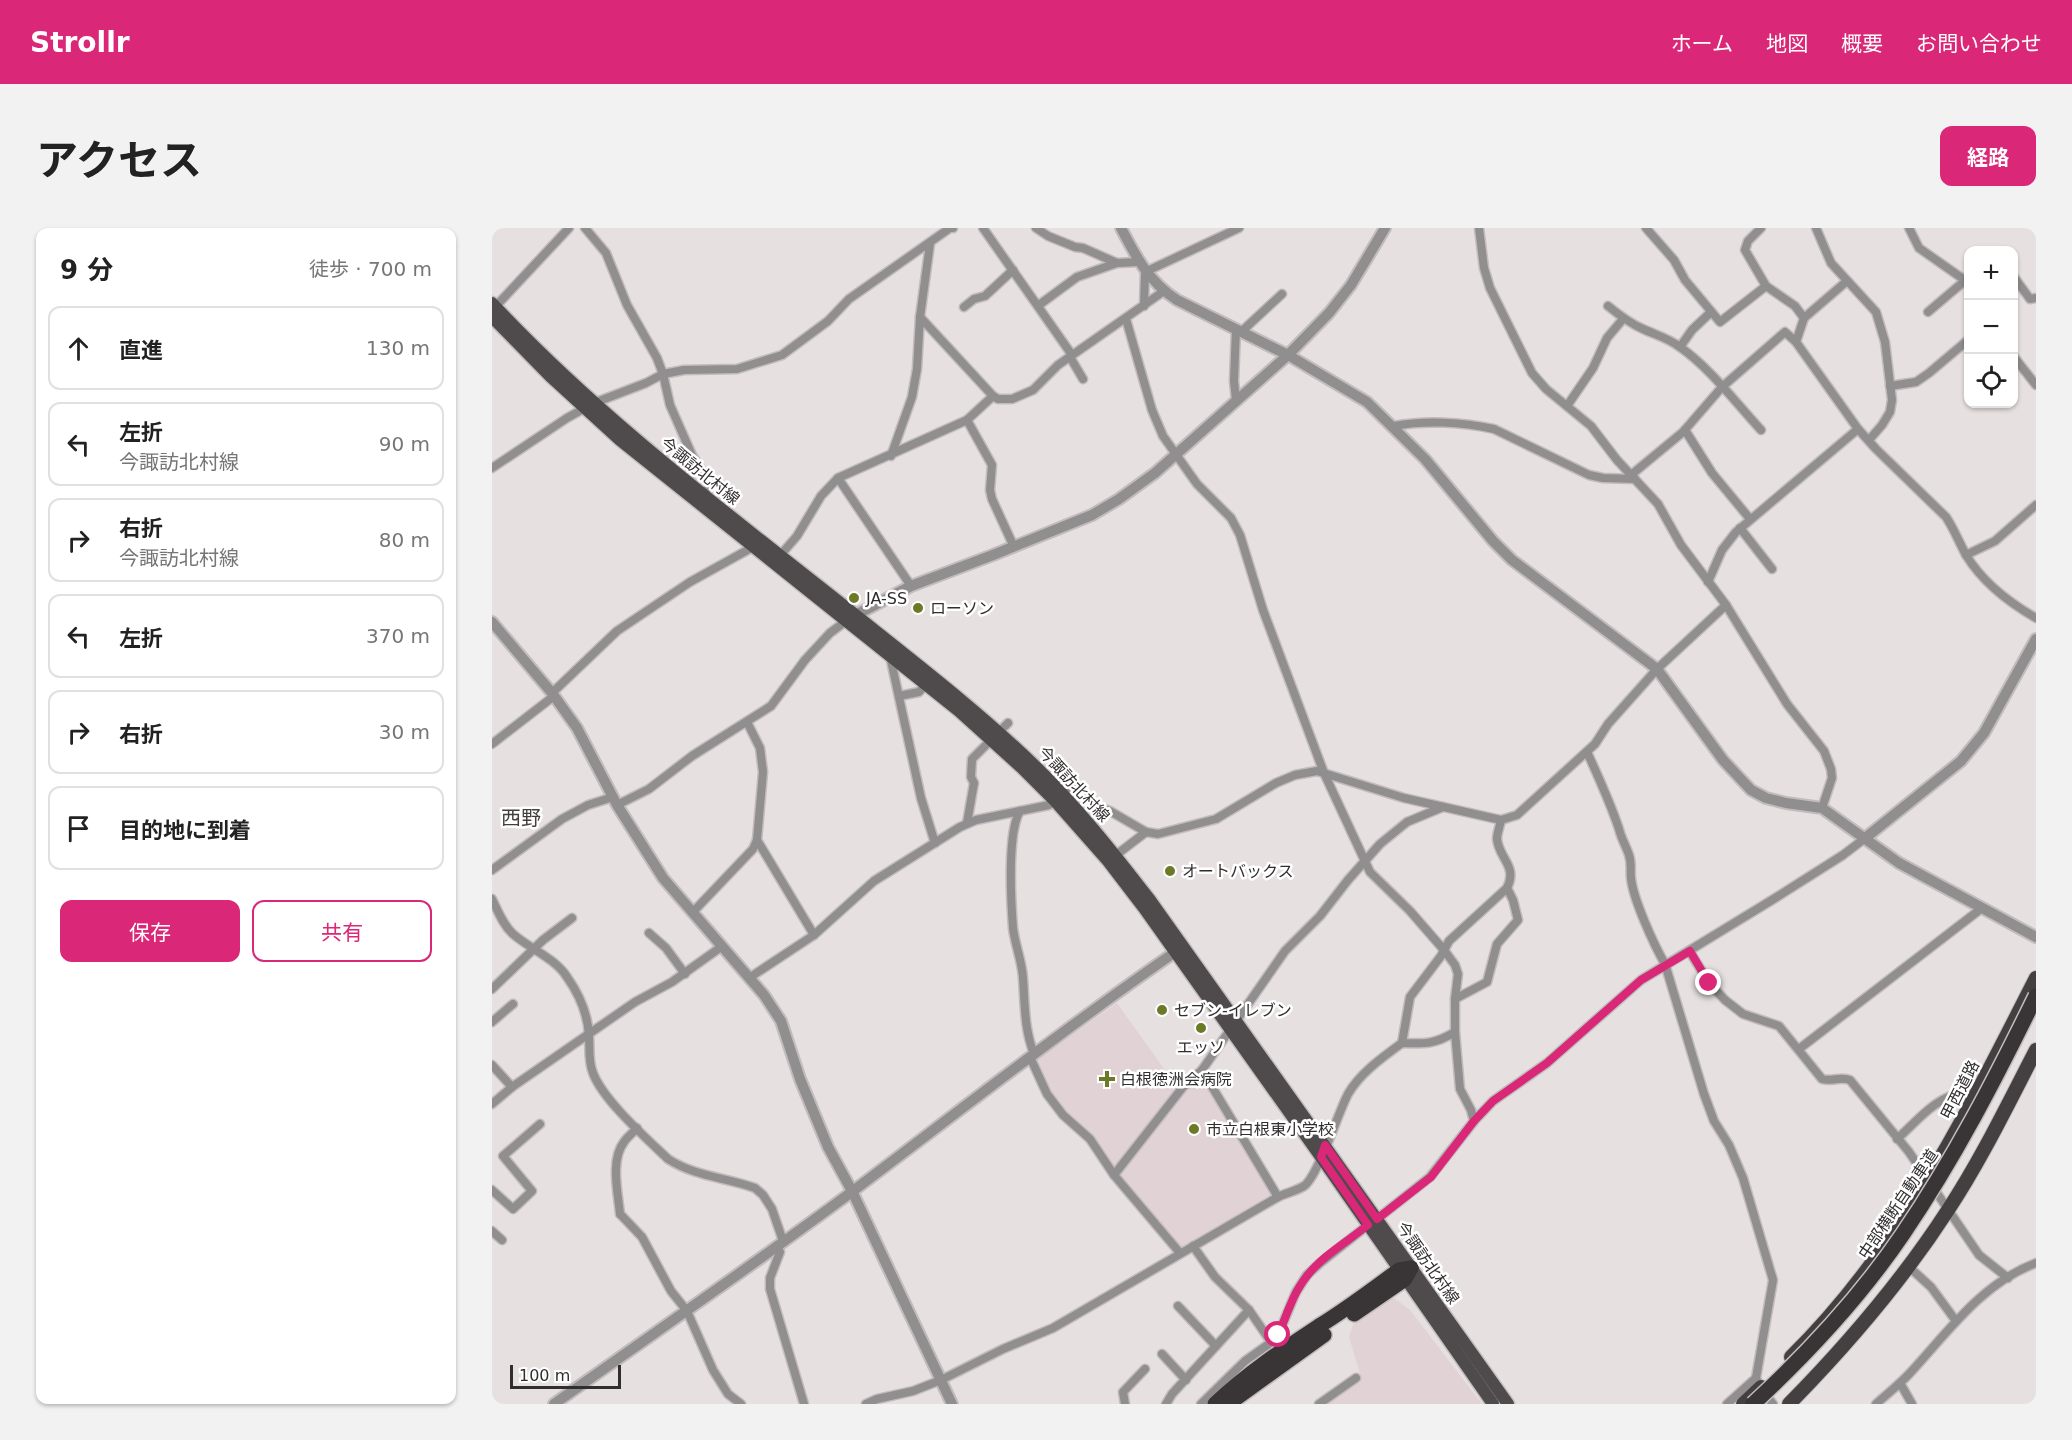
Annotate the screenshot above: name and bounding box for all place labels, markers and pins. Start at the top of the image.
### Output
place label: JA-SS [865,589,907,608]
marker: JA-SS [847,591,861,605]
place label: ローソン [930,599,994,618]
marker: ローソン [911,601,925,615]
place label: オートバックス [1182,862,1294,881]
marker: オートバックス [1163,864,1177,878]
place label: セブン-イレブン [1174,1001,1292,1020]
marker: セブン-イレブン [1155,1003,1169,1017]
marker: エッソ [1194,1021,1208,1035]
place label: エッソ [1177,1038,1225,1057]
marker: 白根徳洲会病院 [1098,1070,1116,1088]
place label: 白根徳洲会病院 [1120,1070,1232,1089]
place label: 市立白根東小学校 [1206,1120,1334,1139]
marker: 市立白根東小学校 [1187,1122,1201,1136]

